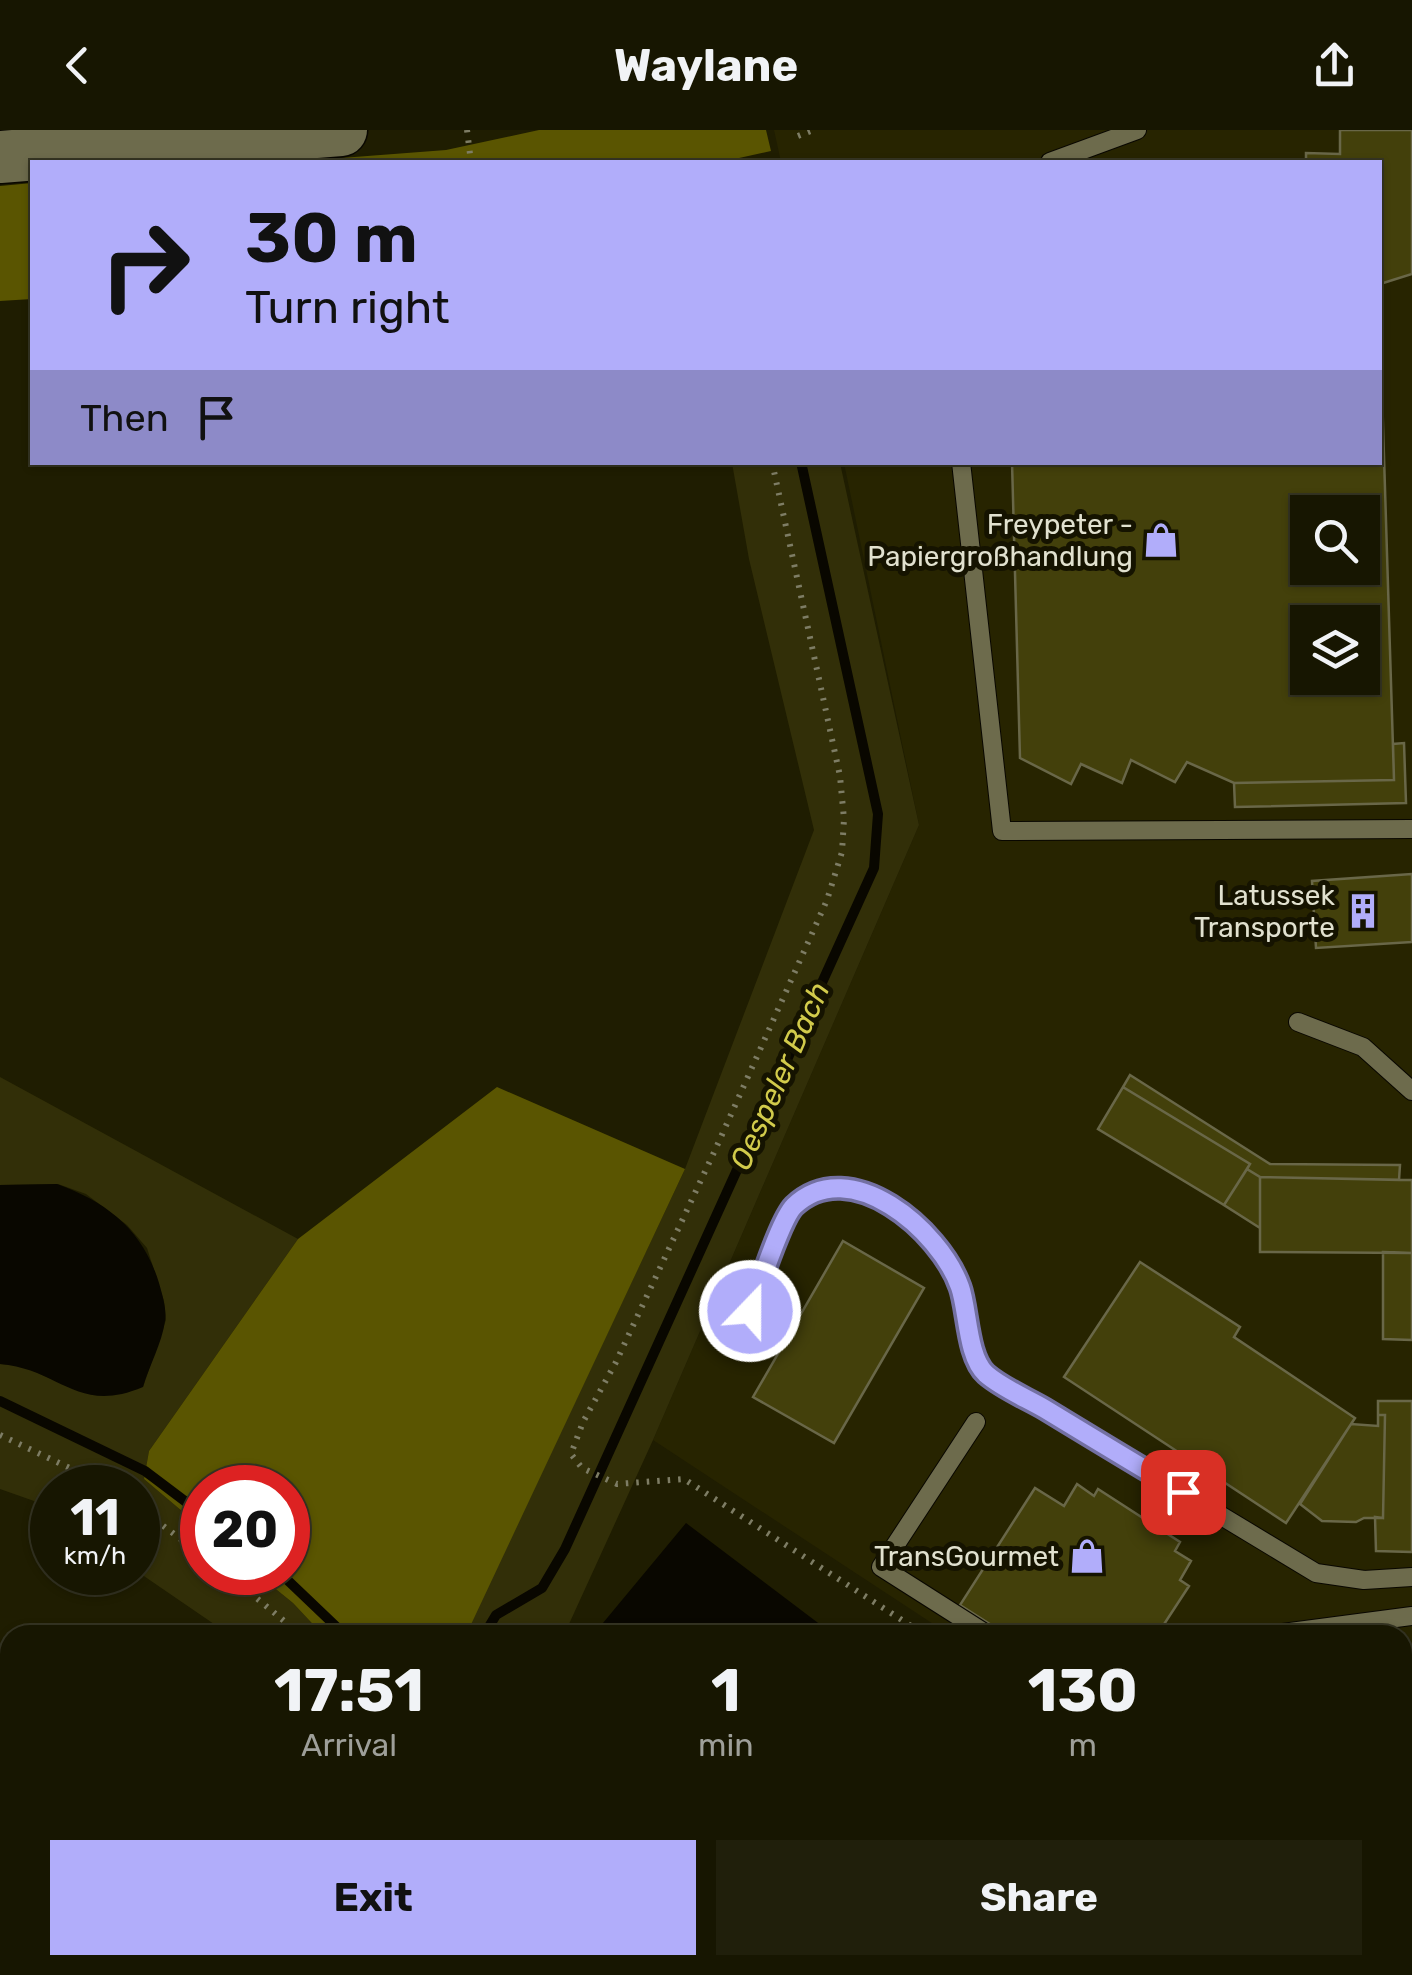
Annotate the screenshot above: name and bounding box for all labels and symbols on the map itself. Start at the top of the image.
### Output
place label: Freypeter - Papiergroßhandlung [867,508,1133,573]
shop icon: Freypeter - Papiergroßhandlung [1142,521,1180,559]
place label: Latussek Transporte [1194,879,1336,944]
building icon: Latussek Transporte [1344,892,1382,930]
water label: Oespeler Bach [723,977,837,1175]
position arrow [698,1259,802,1363]
pin [1141,1450,1226,1535]
speed limit sign: 20 [180,1465,310,1595]
shop icon: TransGourmet [1068,1537,1106,1575]
place label: TransGourmet [874,1540,1059,1573]

